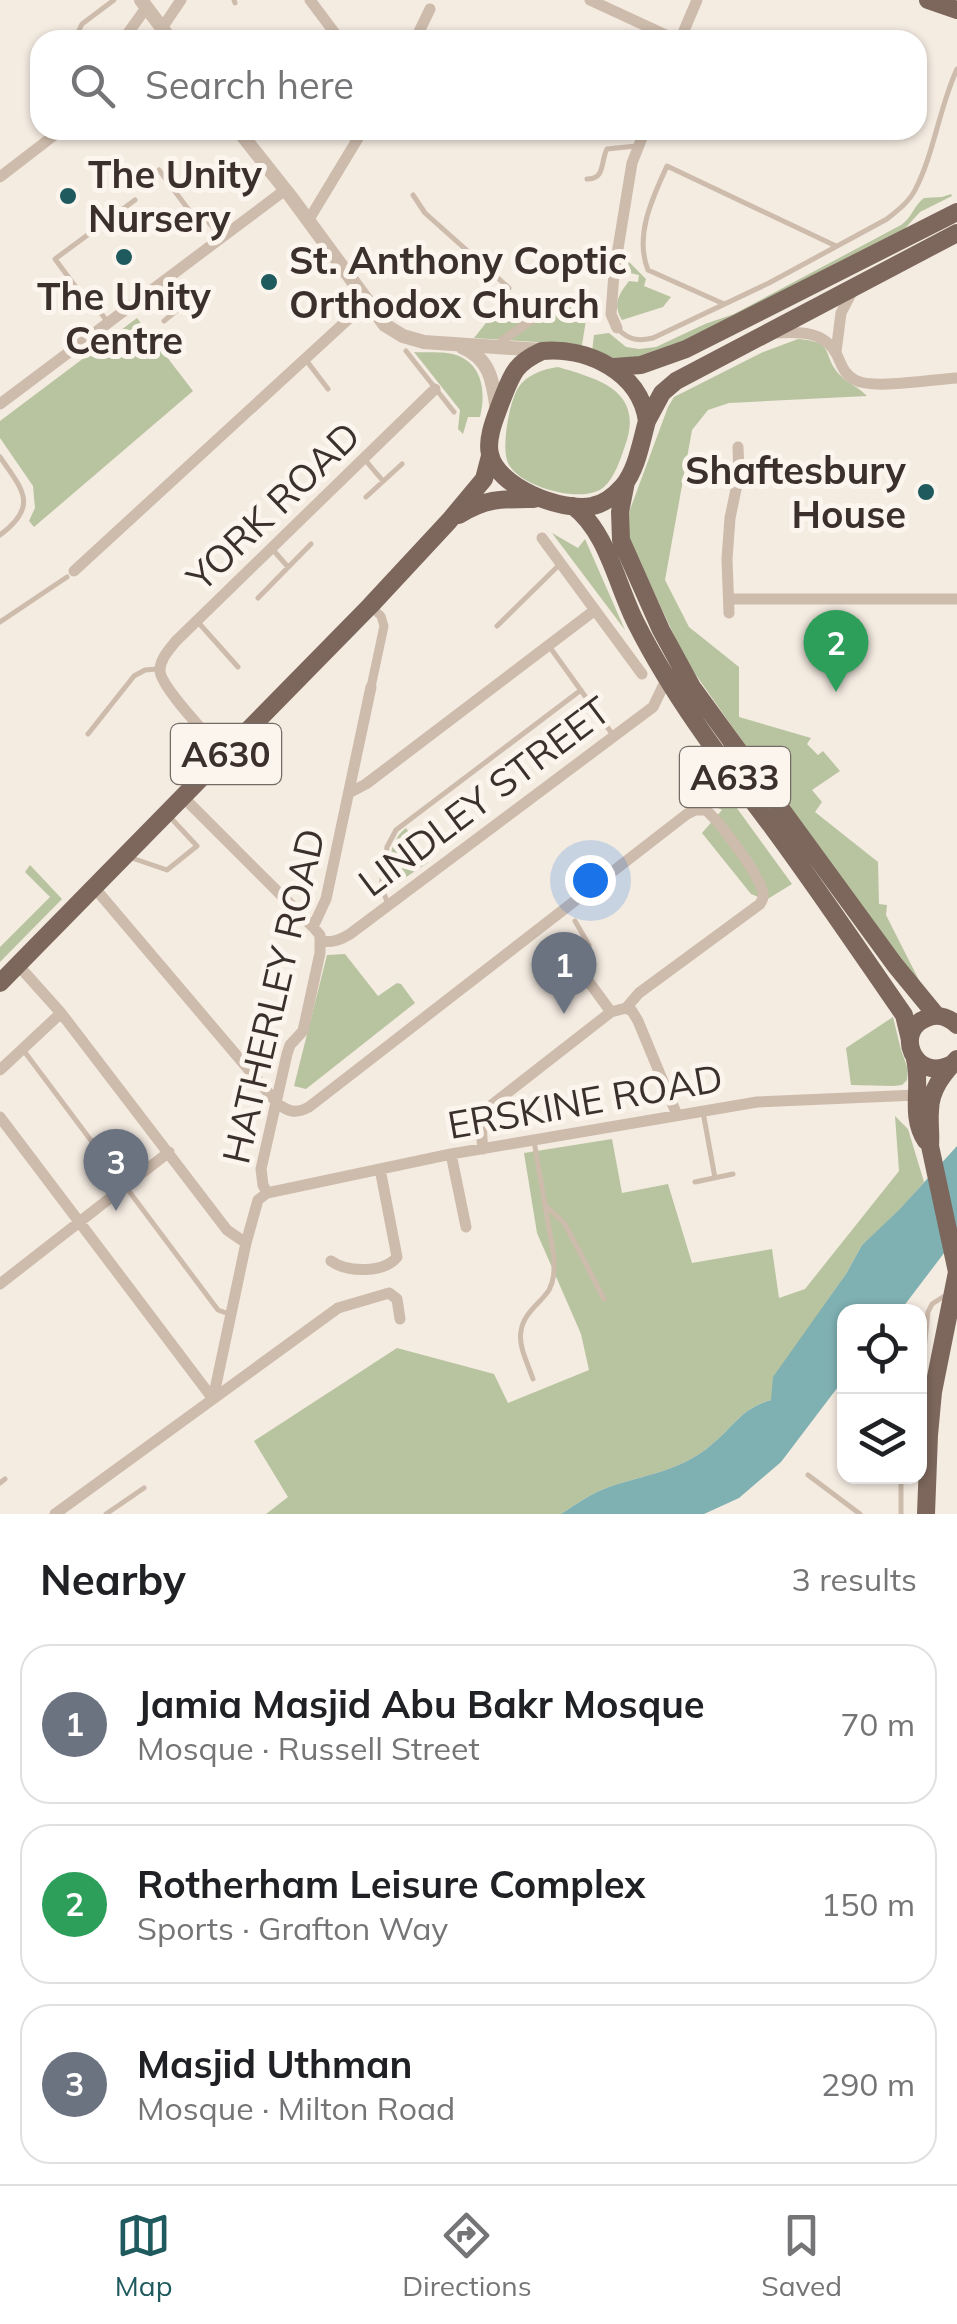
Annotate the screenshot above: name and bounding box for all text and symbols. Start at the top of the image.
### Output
search box [30,30,927,140]
icon: search [65,58,120,113]
text: Search here [145,61,354,109]
place label: The Unity Nursery [88,150,262,242]
marker: The Unity Nursery [57,185,79,207]
place label: St. Anthony Coptic Orthodox Church [289,236,627,328]
marker: The Unity Centre [113,246,135,268]
marker: St. Anthony Coptic Orthodox Church [258,271,280,293]
place label: The Unity Centre [37,272,211,364]
street label: YORK ROAD [176,412,370,601]
place label: Shaftesbury House [685,446,906,538]
marker: Shaftesbury House [915,481,937,503]
pin: 2 [804,610,868,692]
street label: LINDLEY STREET [349,686,619,906]
road number: A630 [171,724,281,784]
road number: A633 [680,747,790,807]
street label: HATHERLEY ROAD [211,824,335,1168]
your location [565,855,616,906]
pin: 1 [532,932,596,1014]
street label: ERSKINE ROAD [444,1053,726,1149]
pin: 3 [84,1128,148,1211]
map controls [837,1304,927,1484]
button: locate [837,1304,927,1394]
button: layers [837,1394,927,1484]
text: Nearby [40,1553,186,1606]
text: 3 results [792,1559,917,1599]
text: Jamia Masjid Abu Bakr Mosque [137,1680,705,1728]
text: 1 [65,1704,84,1744]
text: 70 m [840,1704,915,1744]
text: Mosque · Russell Street [137,1728,480,1768]
text: Rotherham Leisure Complex [137,1860,645,1908]
text: 2 [65,1884,84,1924]
text: 150 m [821,1884,915,1924]
text: Sports · Grafton Way [137,1908,448,1948]
text: Masjid Uthman [137,2040,413,2088]
text: 3 [65,2064,84,2104]
text: 290 m [821,2064,915,2104]
text: Mosque · Milton Road [137,2088,455,2128]
tab: Map [115,2208,172,2303]
tab: Directions [402,2208,532,2303]
tab: Saved [761,2208,842,2303]

